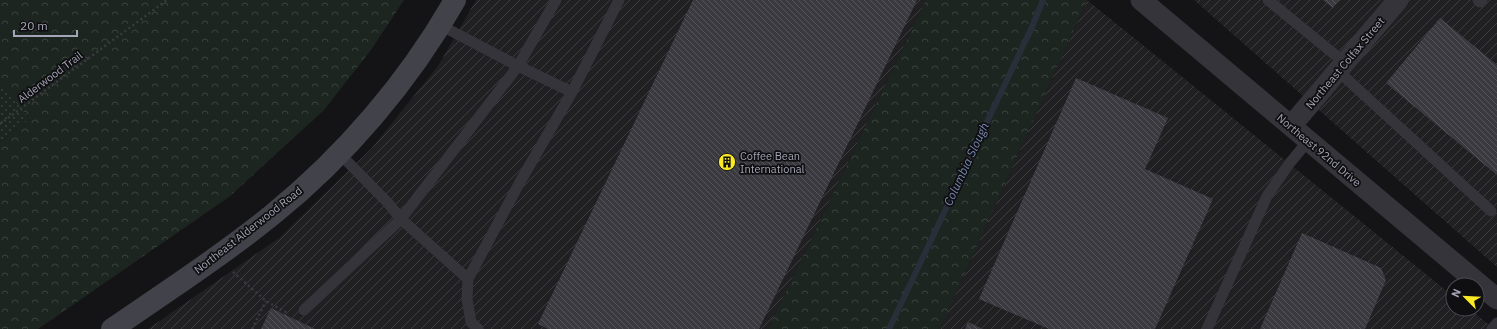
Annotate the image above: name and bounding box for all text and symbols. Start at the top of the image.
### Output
scale bar [14,12,77,38]
street label: Northeast Colfax Street [1303,14,1388,112]
text: 20 m [20,18,48,33]
street label: Alderwood Trail [15,48,85,106]
street label: Northeast 92nd Drive [1274,111,1364,189]
water label: Columbia Slough [940,120,992,208]
place label: Coffee Bean International [740,149,805,176]
building icon: Coffee Bean International [717,152,737,172]
street label: Northeast Alderwood Road [191,183,305,277]
north arrow [1445,277,1485,317]
text: N [1448,286,1464,299]

